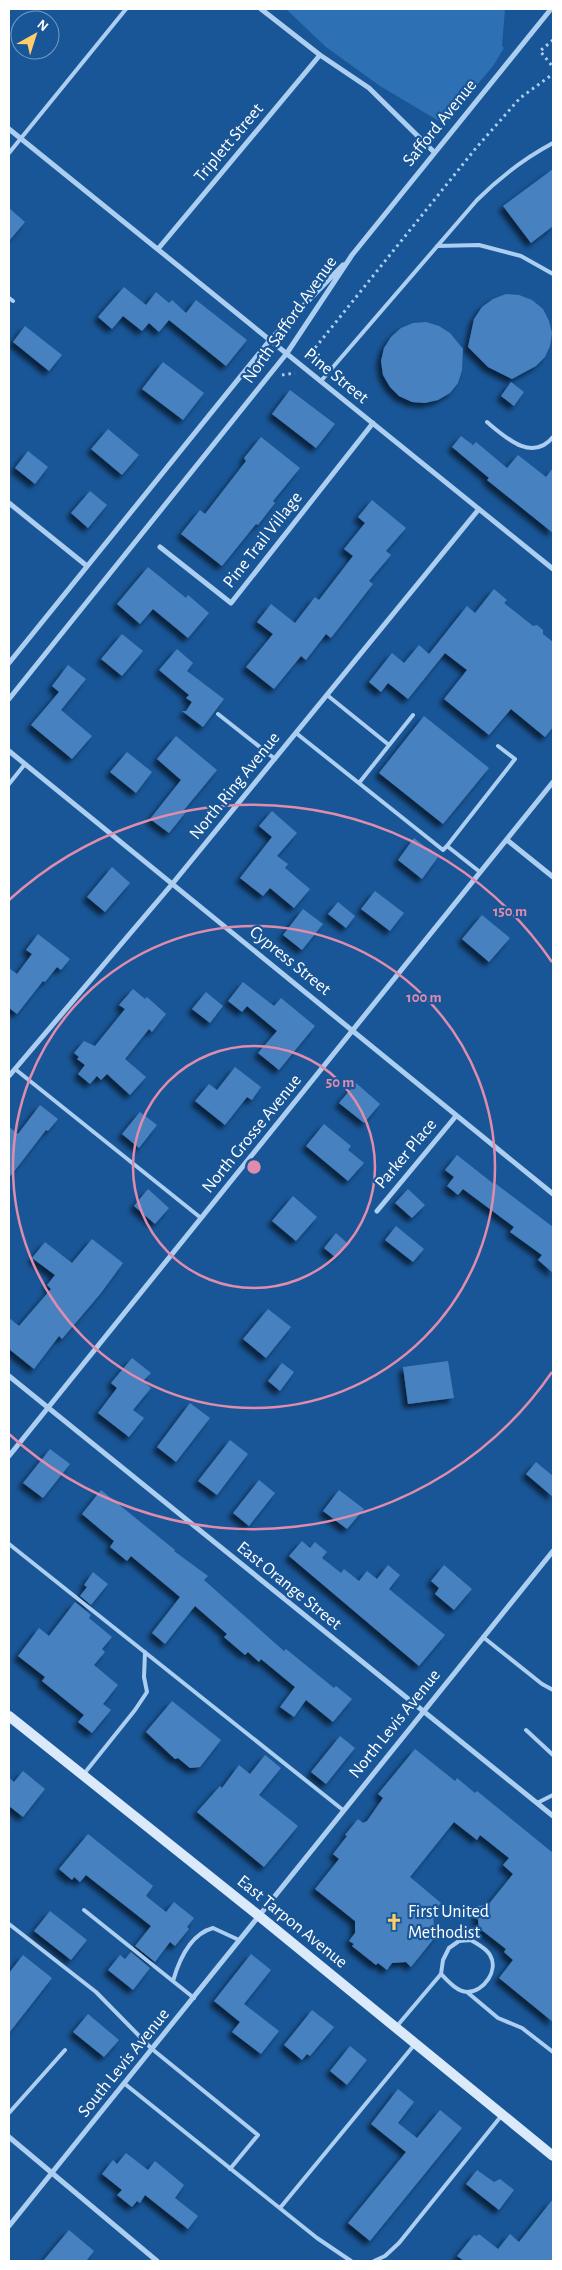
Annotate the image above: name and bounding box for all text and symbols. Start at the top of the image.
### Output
north arrow [10,10,60,60]
text: N [34,17,51,34]
street label: Safford Avenue [400,76,480,170]
street label: Triplett Street [191,100,267,186]
street label: North Safford Avenue [239,253,341,387]
street label: Pine Street [301,345,372,407]
street label: Pine Trail Village [220,489,306,591]
street label: North Ring Avenue [186,729,284,843]
text: 150 m [493,904,527,919]
street label: Cypress Street [246,923,334,999]
text: 100 m [406,990,442,1005]
street label: North Grosse Avenue [199,1071,305,1197]
text: 50 m [326,1075,354,1090]
street label: Parker Place [372,1116,440,1192]
centre of rings [245,1158,263,1176]
street label: East Orange Street [233,1538,345,1634]
street label: North Levis Avenue [346,1666,444,1782]
street label: East Tarpon Avenue [233,1872,351,1972]
place label: First United Methodist [408,1903,489,1942]
church icon: First United Methodist [384,1912,404,1932]
street label: South Levis Avenue [75,2005,173,2121]

